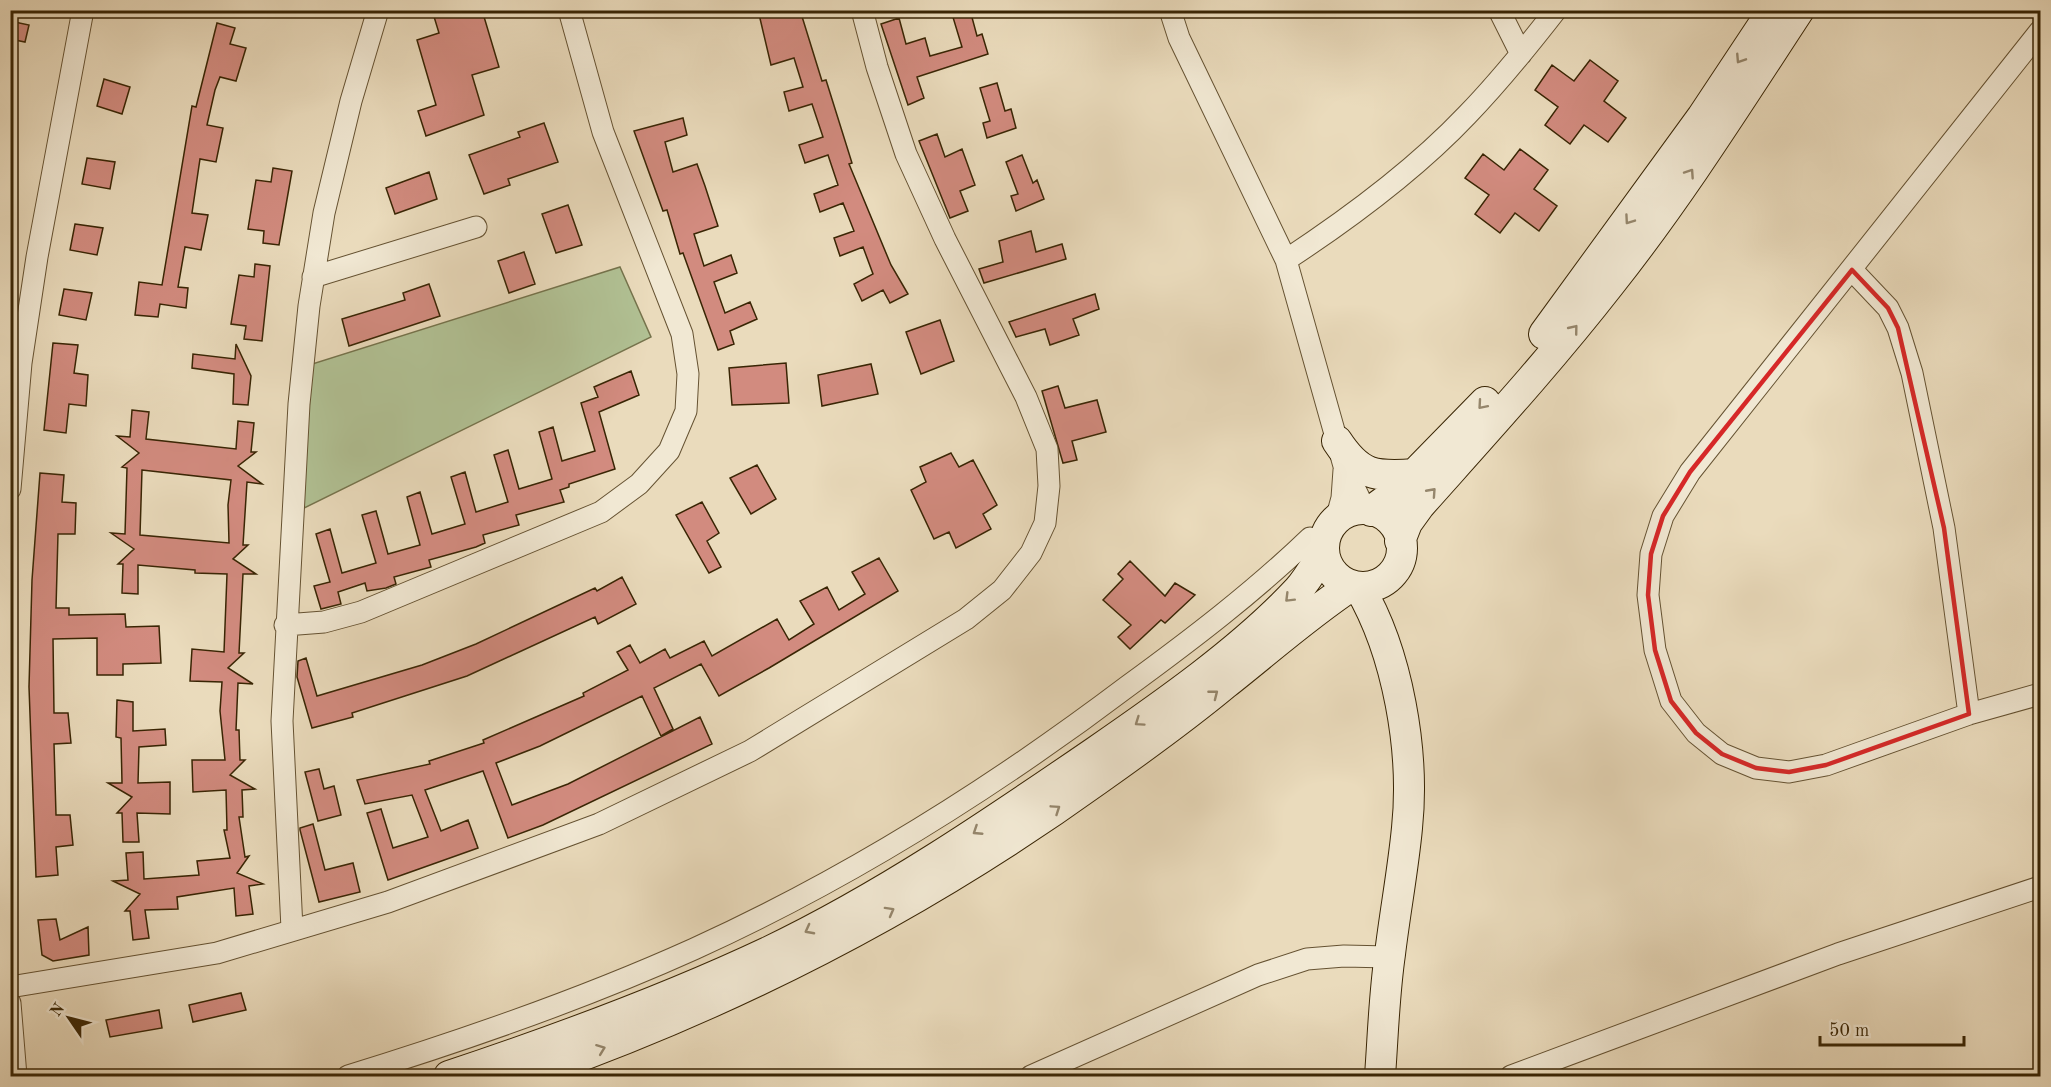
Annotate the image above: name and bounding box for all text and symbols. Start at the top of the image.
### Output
one-way arrow [1737,53,1748,64]
one-way arrow [1683,169,1694,180]
one-way arrow [1625,213,1636,224]
one-way arrow [1566,325,1577,336]
one-way arrow [1479,398,1490,409]
one-way arrow [1425,488,1436,499]
one-way arrow [1286,591,1297,602]
one-way arrow [1207,690,1218,701]
one-way arrow [1134,715,1145,726]
one-way arrow [1050,804,1060,816]
one-way arrow [973,824,984,835]
one-way arrow [884,907,894,918]
one-way arrow [805,923,815,934]
north arrow [39,988,99,1048]
text: N [48,1000,69,1020]
scale bar [1820,1009,1964,1047]
text: 50 m [1829,1022,1869,1040]
one-way arrow [595,1044,606,1057]

